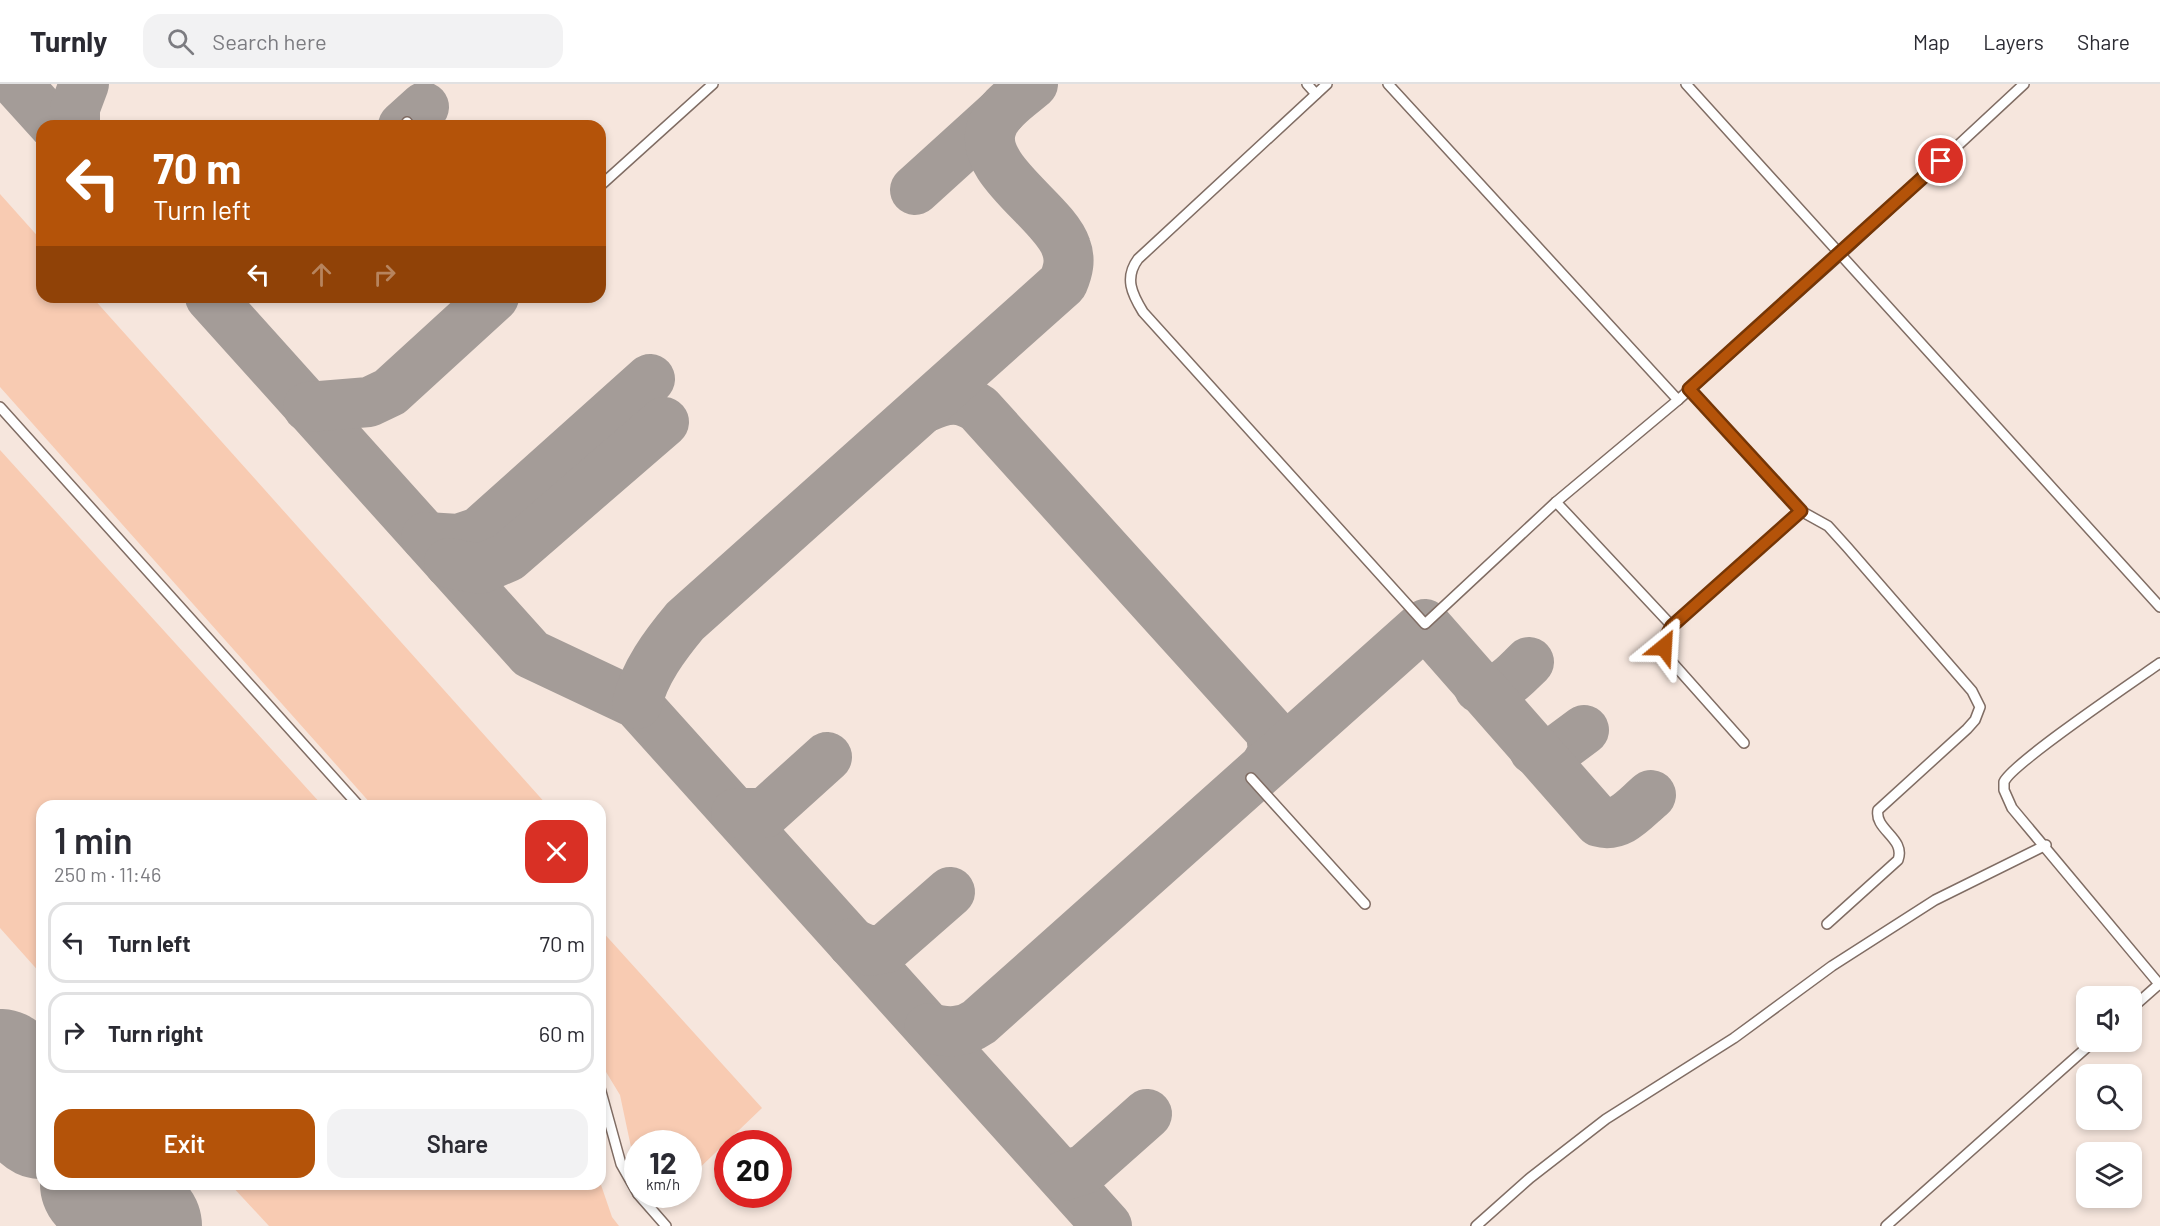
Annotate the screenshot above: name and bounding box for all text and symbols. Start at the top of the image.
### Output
search box [143,14,563,68]
text: Turnly [30,24,107,58]
icon: search [164,25,197,58]
text: Search here [212,28,327,54]
text: Map [1913,29,1950,54]
text: Layers [1983,29,2044,54]
text: Share [2077,29,2130,54]
pin [1915,135,1966,186]
text: 70 m [153,142,241,192]
icon: left [54,144,132,222]
icon: arrive [1924,144,1957,177]
text: Turn left [153,193,251,225]
icon: left [242,258,275,291]
icon: ahead [305,258,338,291]
icon: right [368,258,401,291]
position arrow [1632,615,1696,679]
text: 1 min [54,818,133,861]
button: close [525,820,588,883]
text: 250 m · 11:46 [54,862,161,886]
icon: left [57,926,90,959]
text: Turn left [108,930,191,956]
text: 70 m [540,930,585,956]
map controls [2076,986,2142,1208]
button: sound [2076,986,2142,1052]
icon: right [57,1016,90,1049]
text: Turn right [108,1020,203,1046]
text: 60 m [539,1020,585,1046]
button: search [2076,1064,2142,1130]
button: Exit [54,1109,315,1178]
button: Share [327,1109,588,1178]
speed limit sign: 20 [714,1130,792,1208]
button: layers [2076,1142,2142,1208]
text: 12 [649,1144,677,1180]
text: km/h [646,1175,680,1193]

